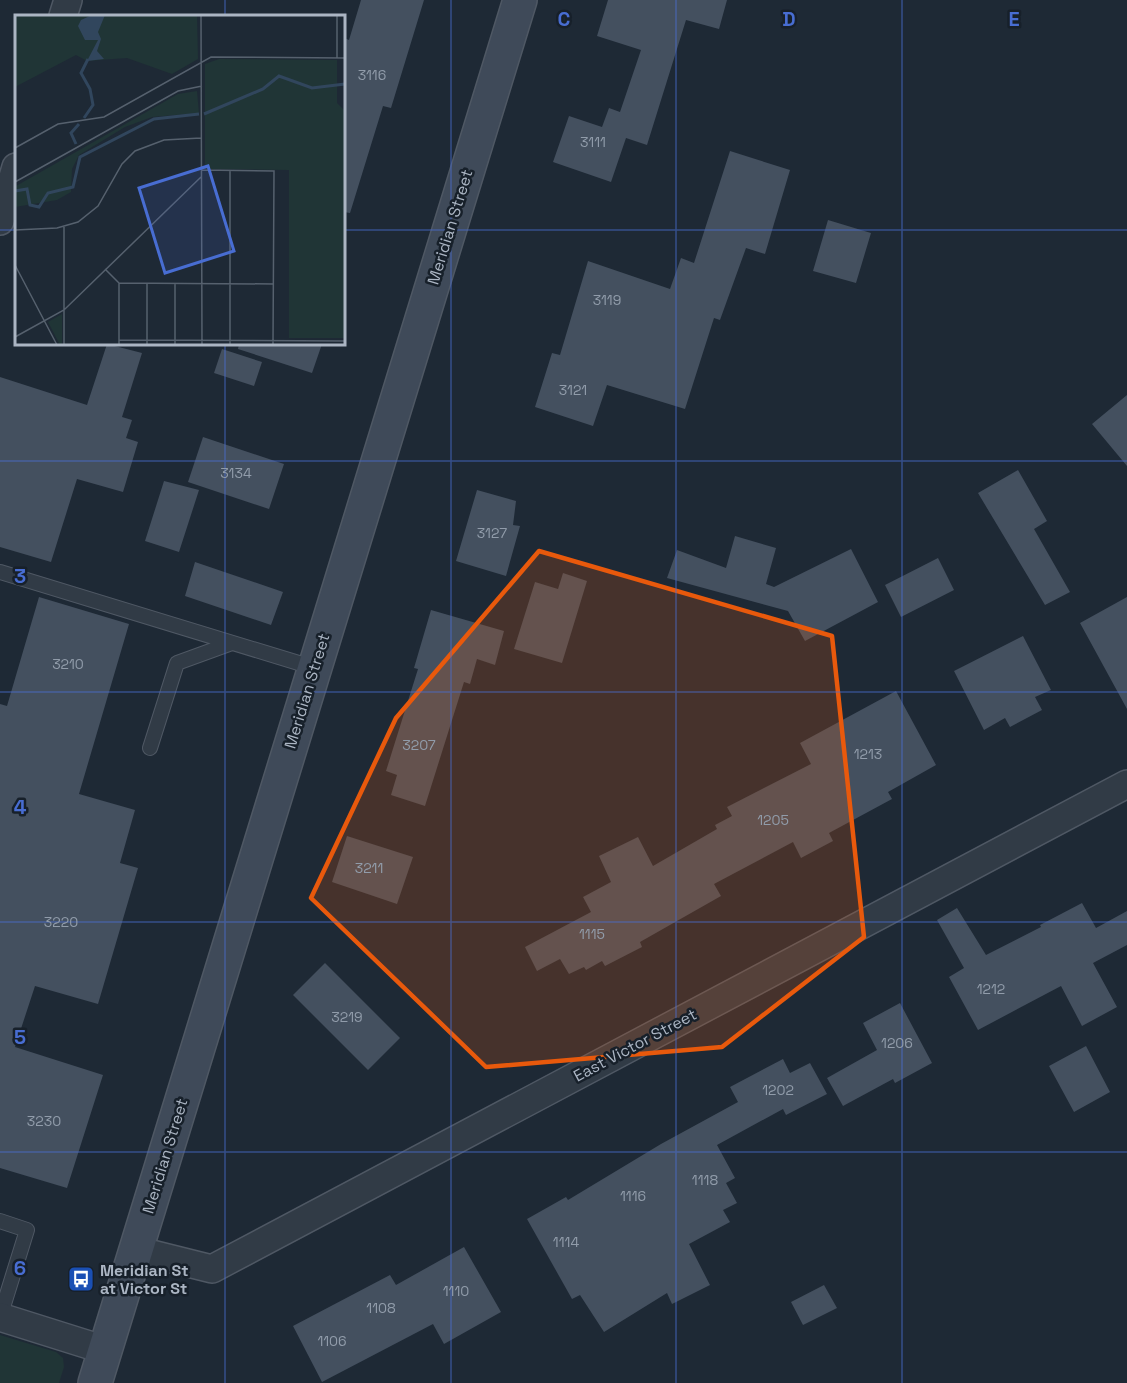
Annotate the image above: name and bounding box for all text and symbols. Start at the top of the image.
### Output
text: C [558,6,571,32]
text: D [782,6,796,32]
text: E [1008,6,1020,32]
inset map [15,15,345,345]
house number: 3116 [358,66,386,84]
house number: 3111 [580,133,606,151]
street label: Meridian Street [422,167,478,287]
house number: 3119 [593,291,621,309]
house number: 3121 [559,381,587,399]
house number: 3134 [220,464,252,482]
house number: 3127 [477,524,507,542]
text: 3 [14,563,26,589]
street label: Meridian Street [279,631,335,751]
house number: 3210 [52,655,84,673]
house number: 3207 [402,736,436,754]
house number: 1213 [854,745,882,763]
text: 4 [14,794,27,820]
house number: 1205 [757,811,789,829]
house number: 3211 [355,859,383,877]
house number: 3220 [44,913,78,931]
house number: 1115 [579,925,605,943]
house number: 1212 [977,980,1005,998]
street label: East Victor Street [570,1004,700,1086]
house number: 3219 [331,1008,363,1026]
text: 5 [14,1024,26,1050]
house number: 1206 [881,1034,913,1052]
house number: 1202 [762,1081,794,1099]
street label: Meridian Street [137,1096,193,1216]
house number: 3230 [27,1112,61,1130]
house number: 1118 [692,1171,718,1189]
house number: 1116 [620,1187,646,1205]
house number: 1114 [553,1233,579,1251]
text: 6 [14,1255,26,1281]
place label: Meridian St at Victor St [100,1260,189,1299]
bus stop icon: Meridian St at Victor St [66,1264,96,1294]
house number: 1110 [443,1282,469,1300]
house number: 1108 [366,1299,396,1317]
house number: 1106 [317,1332,347,1350]

